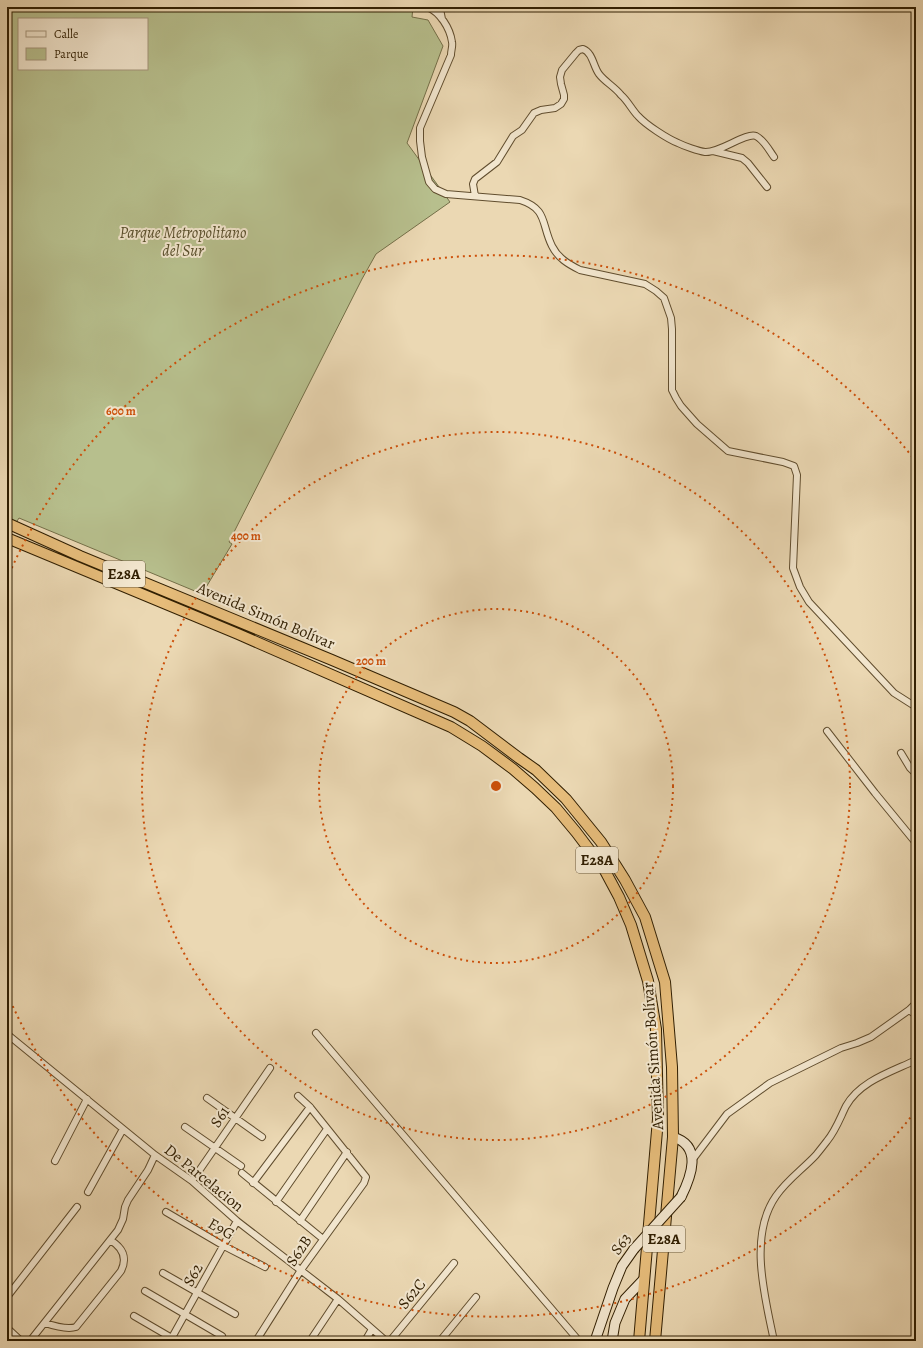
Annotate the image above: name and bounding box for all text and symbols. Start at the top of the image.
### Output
legend [18,18,148,70]
text: Calle [54,26,78,42]
text: Parque [54,46,89,62]
park label: Parque Metropolitano del Sur [119,222,247,262]
text: 600 m [106,403,136,419]
text: 400 m [231,528,261,544]
road number: E28A [103,561,145,587]
street label: Avenida Simón Bolívar [193,577,338,655]
text: 200 m [356,653,386,669]
centre of rings [489,779,503,793]
road number: E28A [576,847,618,873]
street label: Avenida Simón Bolívar [637,981,669,1131]
street label: S61 [205,1102,235,1132]
street label: De Parcelacion [160,1139,249,1217]
street label: E9G [204,1213,238,1245]
road number: E28A [643,1226,685,1252]
street label: S63 [605,1228,637,1260]
street label: S62B [281,1231,317,1271]
street label: S62 [178,1259,209,1291]
street label: S62C [393,1274,431,1314]

